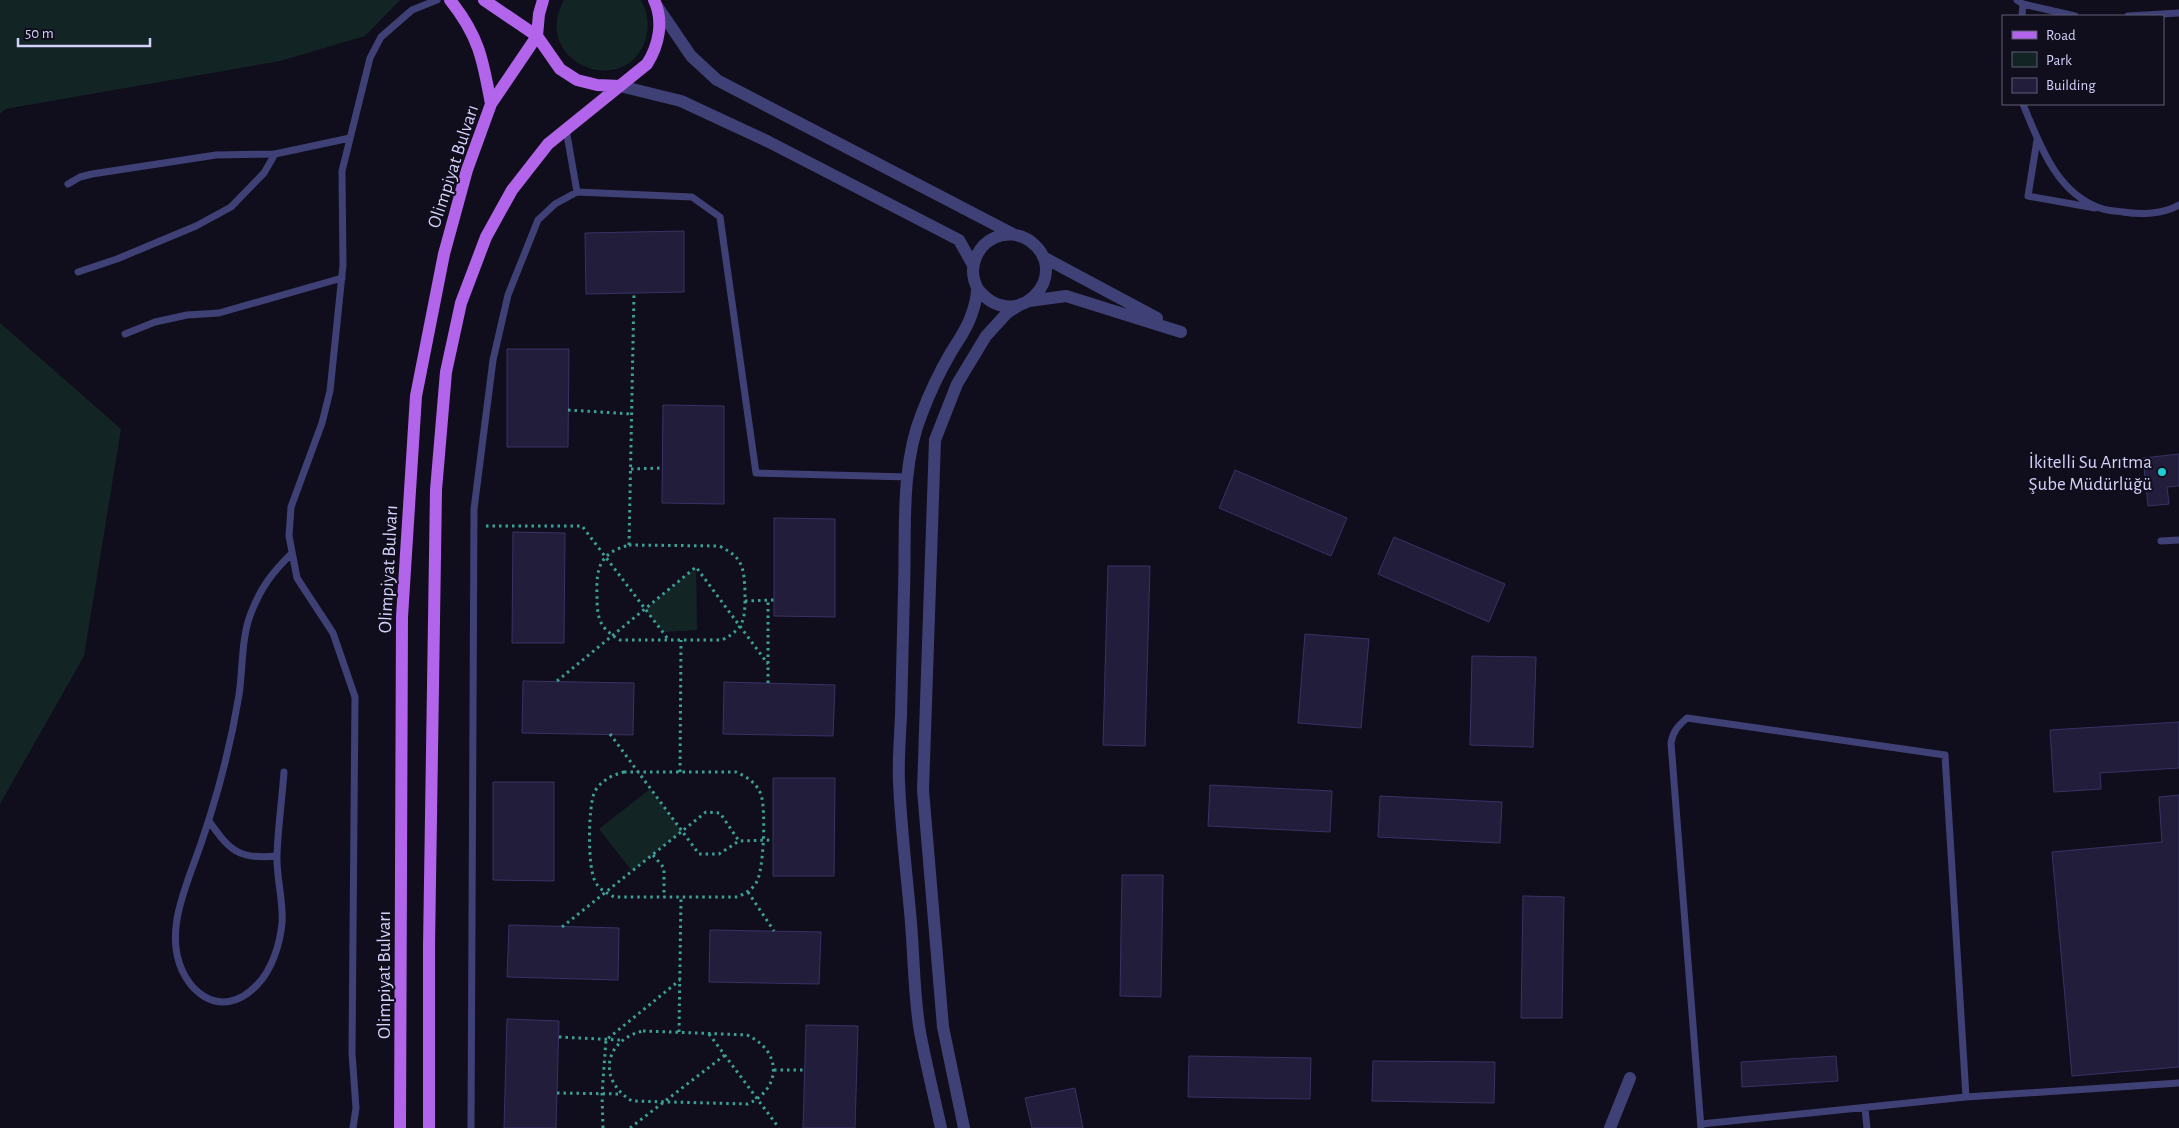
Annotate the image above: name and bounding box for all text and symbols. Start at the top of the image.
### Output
scale bar [18,15,150,47]
legend [2002,15,2164,105]
text: 50 m [25,26,54,41]
text: Road [2046,28,2076,43]
text: Park [2046,53,2072,68]
text: Building [2046,78,2096,93]
street label: Olimpiyat Bulvarı [425,103,482,230]
place label: İkitelli Su Arıtma Şube Müdürlüğü [2029,452,2152,494]
marker: İkitelli Su Arıtma Şube Müdürlüğü [2156,466,2168,478]
street label: Olimpiyat Bulvarı [376,505,401,634]
street label: Olimpiyat Bulvarı [375,911,394,1039]

